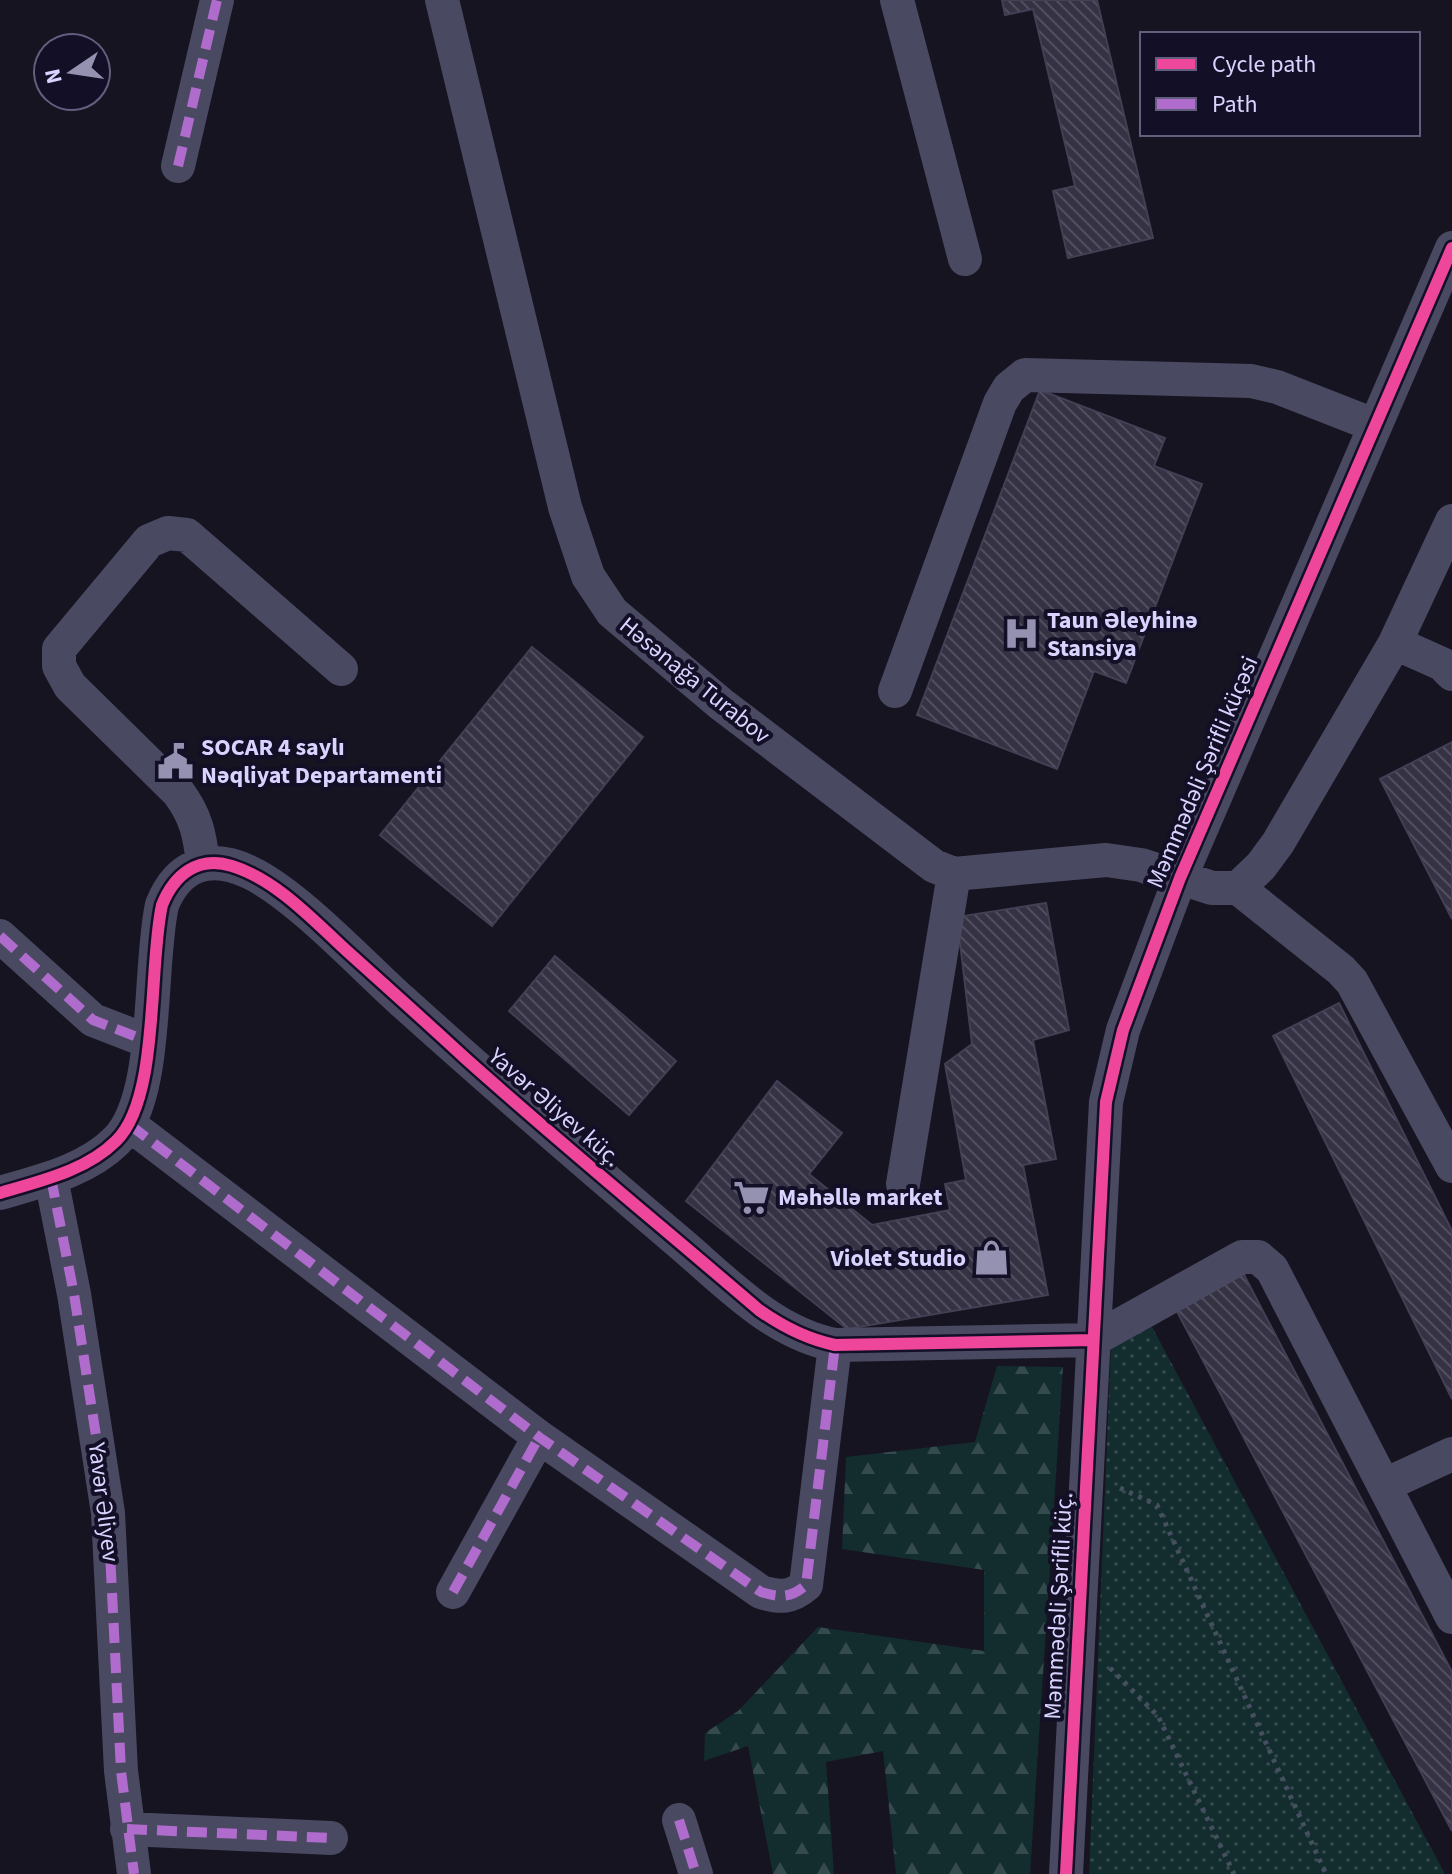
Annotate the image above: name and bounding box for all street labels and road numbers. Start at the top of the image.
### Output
street label: Həsənağa Turabov [612,608,778,752]
street label: Məmmədəli Şərifli küçəsi [1138,651,1267,894]
street label: Yavər Əliyev küç. [480,1039,629,1175]
street label: Yavər Əliyev [79,1439,128,1564]
street label: Məmmədəli Şərifli küç. [1035,1492,1082,1720]

